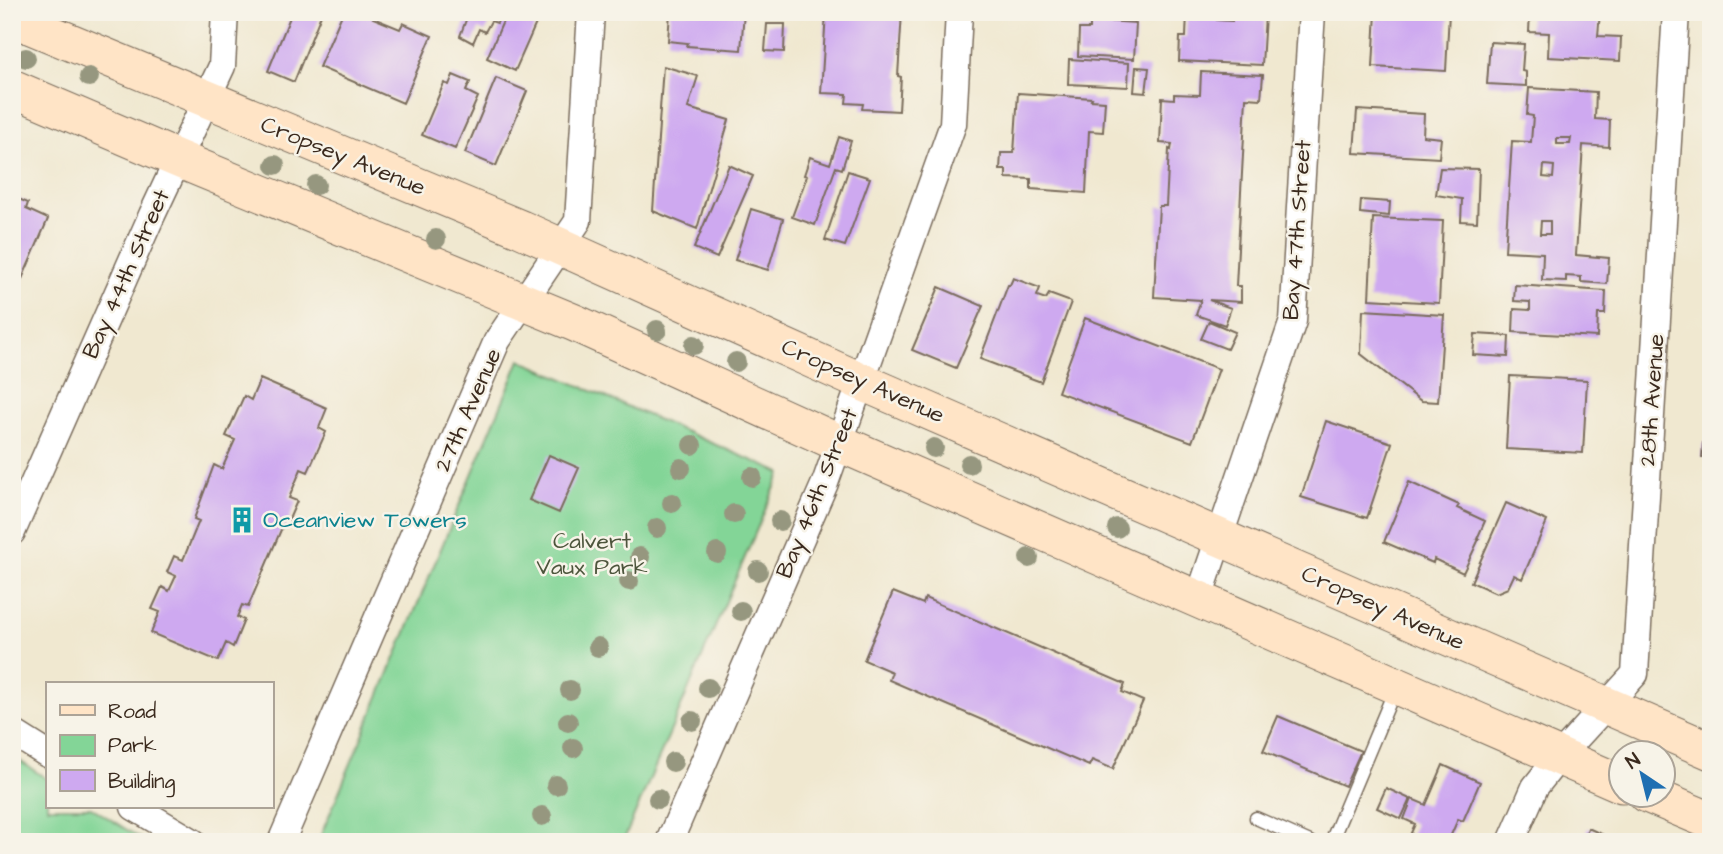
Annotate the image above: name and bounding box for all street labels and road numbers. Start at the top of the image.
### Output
street label: Cropsey Avenue [255,108,430,205]
street label: Bay 47th Street [1275,138,1320,321]
street label: Bay 44th Street [74,184,179,364]
street label: Cropsey Avenue [776,331,950,432]
street label: 28th Avenue [1631,333,1673,467]
street label: 27th Avenue [427,343,509,477]
street label: Bay 46th Street [768,403,867,583]
street label: Cropsey Avenue [1296,558,1470,659]

